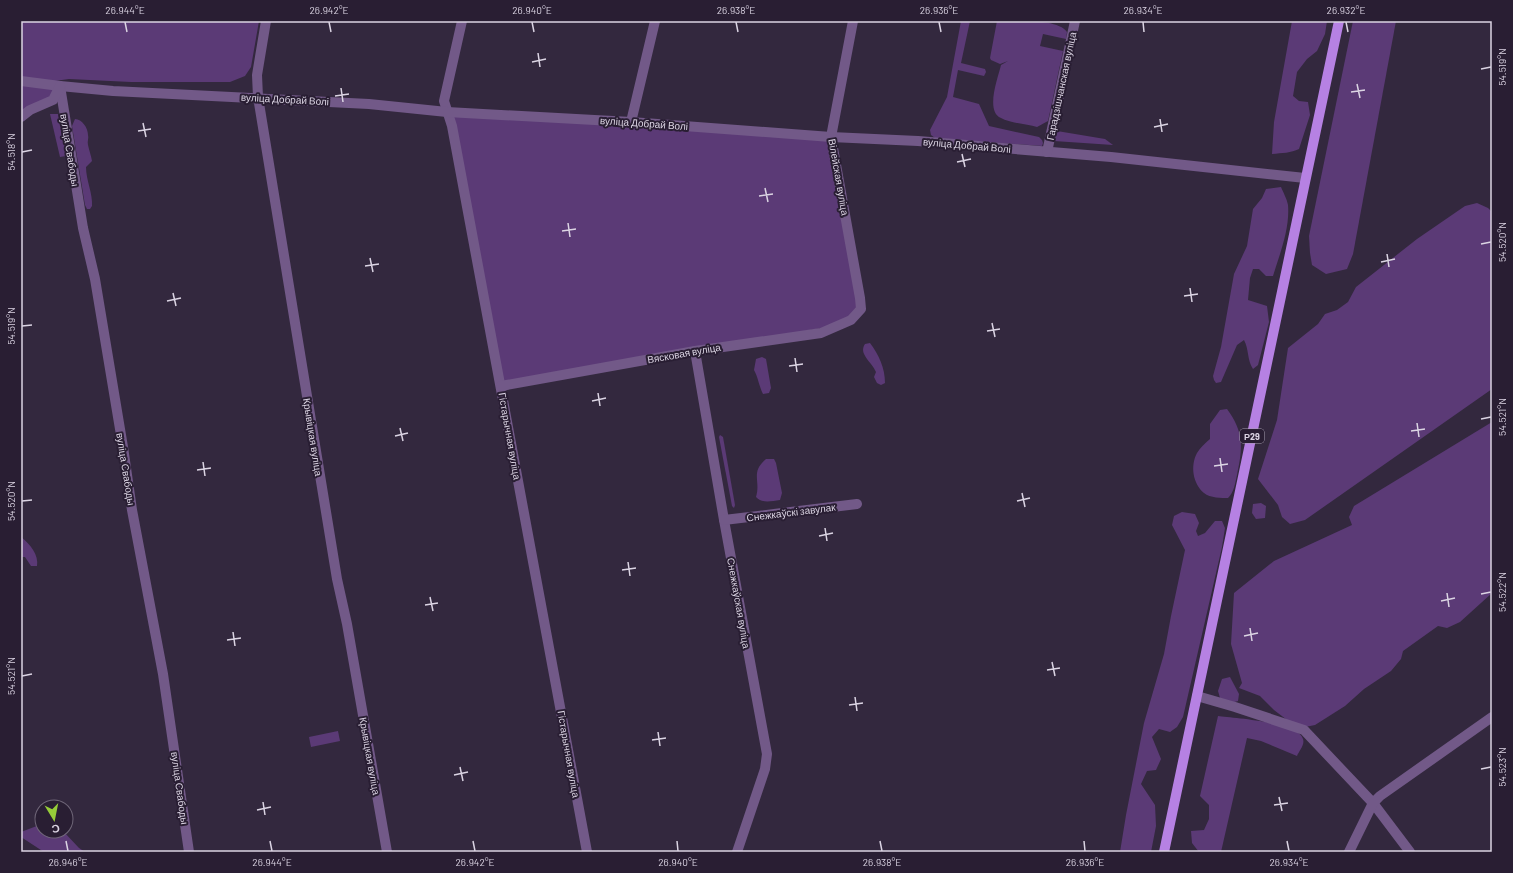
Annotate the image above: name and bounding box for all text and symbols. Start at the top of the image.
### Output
text: 26.944°E [105,4,145,16]
text: 26.942°E [309,4,349,16]
text: 26.940°E [512,4,552,16]
text: 26.938°E [717,4,755,16]
text: 26.936°E [920,4,958,16]
text: 26.934°E [1123,4,1163,16]
text: 26.932°E [1327,4,1365,16]
street label: Гарадзішчанская вуліца [1044,30,1078,141]
text: 54.519°N [1496,48,1508,86]
street label: вуліца Добрай Волі [241,91,329,107]
street label: вуліца Свабоды [58,113,82,187]
street label: вуліца Добрай Волі [600,114,688,132]
text: 54.518°N [5,133,17,171]
street label: вуліца Добрай Волі [923,135,1011,155]
street label: Вілейская вуліца [826,138,852,217]
text: 54.520°N [1496,222,1508,262]
text: 54.519°N [5,307,17,345]
street label: Вясковая вуліца [646,341,722,365]
street label: Гістарычная вуліца [496,391,524,481]
street label: Крывіцкая вуліца [301,397,325,477]
text: 54.521°N [1496,398,1508,436]
road number: Р29 [1240,429,1264,443]
street label: вуліца Свабоды [114,432,138,506]
text: 54.520°N [5,481,17,521]
street label: Снежкаўскі завулак [746,501,837,523]
street label: Снежкаўская вуліца [725,557,753,650]
text: 54.522°N [1496,572,1508,612]
text: 54.521°N [5,657,17,695]
street label: Гістарычная вуліца [555,709,583,799]
street label: Крывіцкая вуліца [357,716,383,796]
text: 54.523°N [1496,747,1508,787]
street label: вуліца Свабоды [169,751,191,825]
north arrow [34,799,74,839]
text: С [51,822,61,836]
text: 26.946°E [48,856,88,868]
text: 26.944°E [252,856,292,868]
text: 26.942°E [455,856,495,868]
text: 26.940°E [658,856,698,868]
text: 26.938°E [863,856,901,868]
text: 26.936°E [1066,856,1104,868]
text: 26.934°E [1269,856,1309,868]

